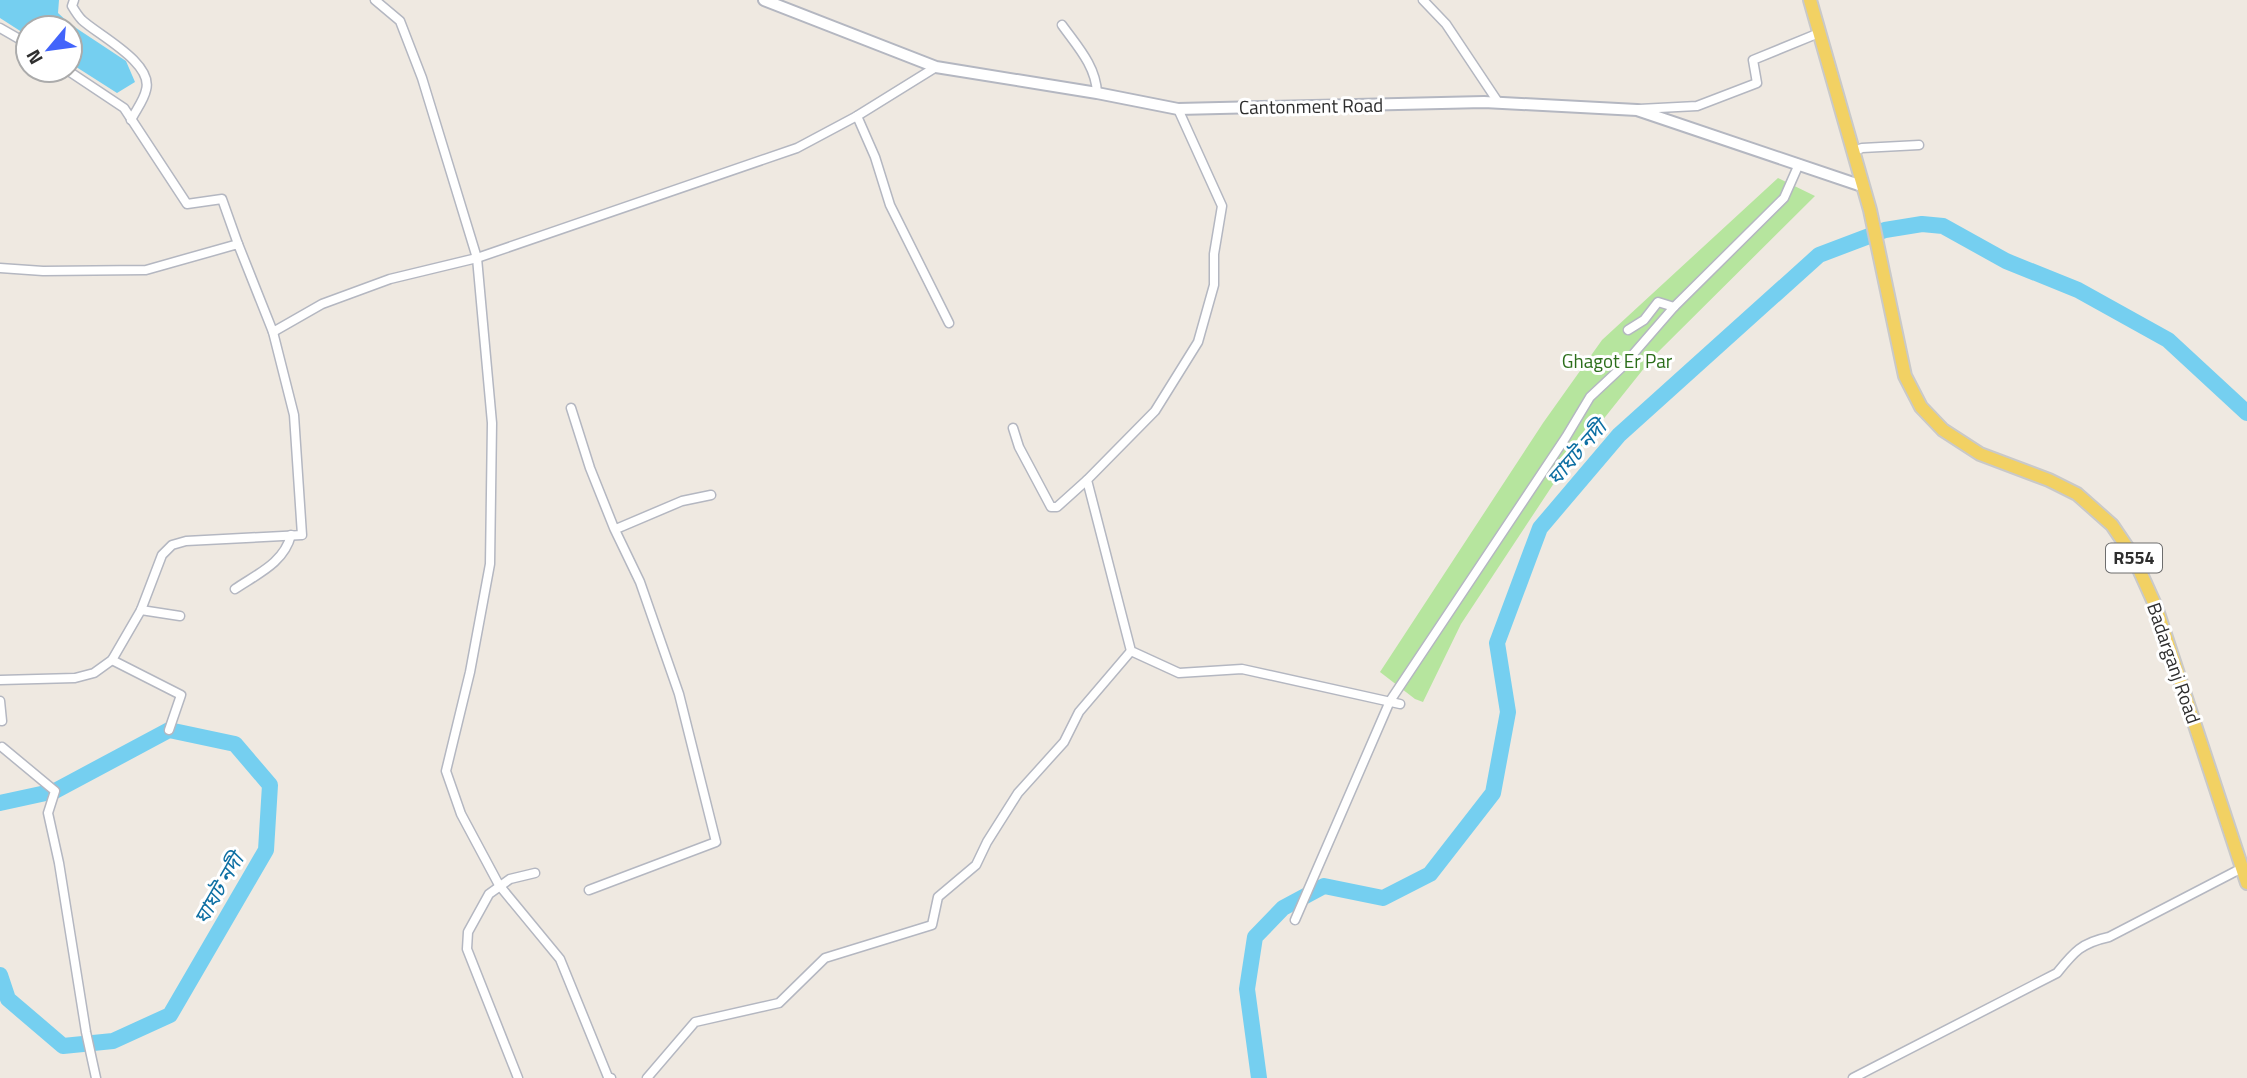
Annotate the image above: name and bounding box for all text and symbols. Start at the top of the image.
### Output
north arrow [14,14,84,84]
text: N [18,45,50,70]
street label: Cantonment Road [1238,90,1383,121]
park label: Ghagot Er Par [1562,346,1673,375]
water label: ঘাঘট নদী [1539,409,1617,492]
road number: R554 [2106,544,2162,572]
street label: Badarganj Road [2140,598,2209,727]
water label: ঘাঘট নদী [185,843,254,930]

